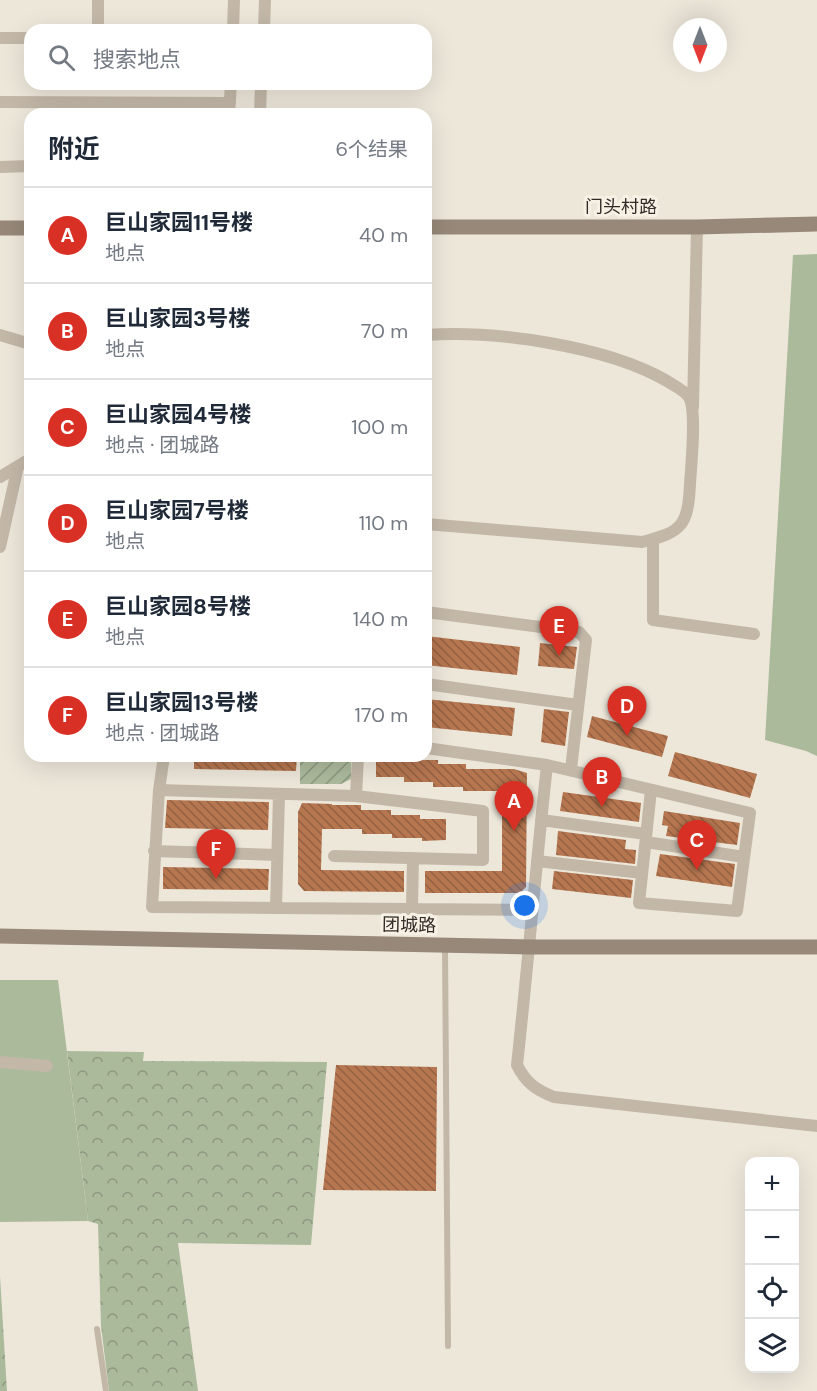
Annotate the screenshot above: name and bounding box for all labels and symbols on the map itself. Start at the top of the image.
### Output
north arrow [673,18,727,72]
street label: 门头村路 [585,195,657,219]
pin: E [540,606,578,656]
pin: D [608,686,646,736]
pin: B [582,758,622,807]
pin: A [494,782,534,831]
pin: C [678,820,716,870]
pin: F [196,830,236,879]
your location [510,891,539,920]
street label: 团城路 [382,913,436,937]

